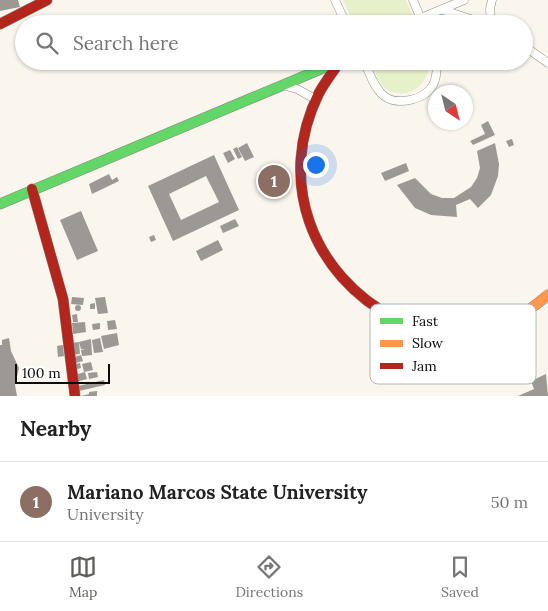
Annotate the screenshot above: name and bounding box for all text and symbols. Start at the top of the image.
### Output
search box [15,15,533,70]
icon: search [33,29,61,57]
text: Search here [73,31,179,55]
north arrow [428,85,473,130]
your location [303,152,329,178]
pin: 1 [258,162,290,200]
legend [370,304,536,384]
text: Fast [412,312,439,330]
text: Slow [412,334,444,352]
text: Jam [411,357,437,375]
scale bar [15,361,110,384]
text: 100 m [22,364,61,382]
text: Nearby [20,415,91,442]
text: Mariano Marcos State University [67,480,368,504]
text: 1 [33,492,39,512]
text: 50 m [491,492,528,512]
text: University [67,504,144,524]
tab: Map [69,553,97,601]
tab: Directions [235,553,303,601]
tab: Saved [441,553,479,601]

